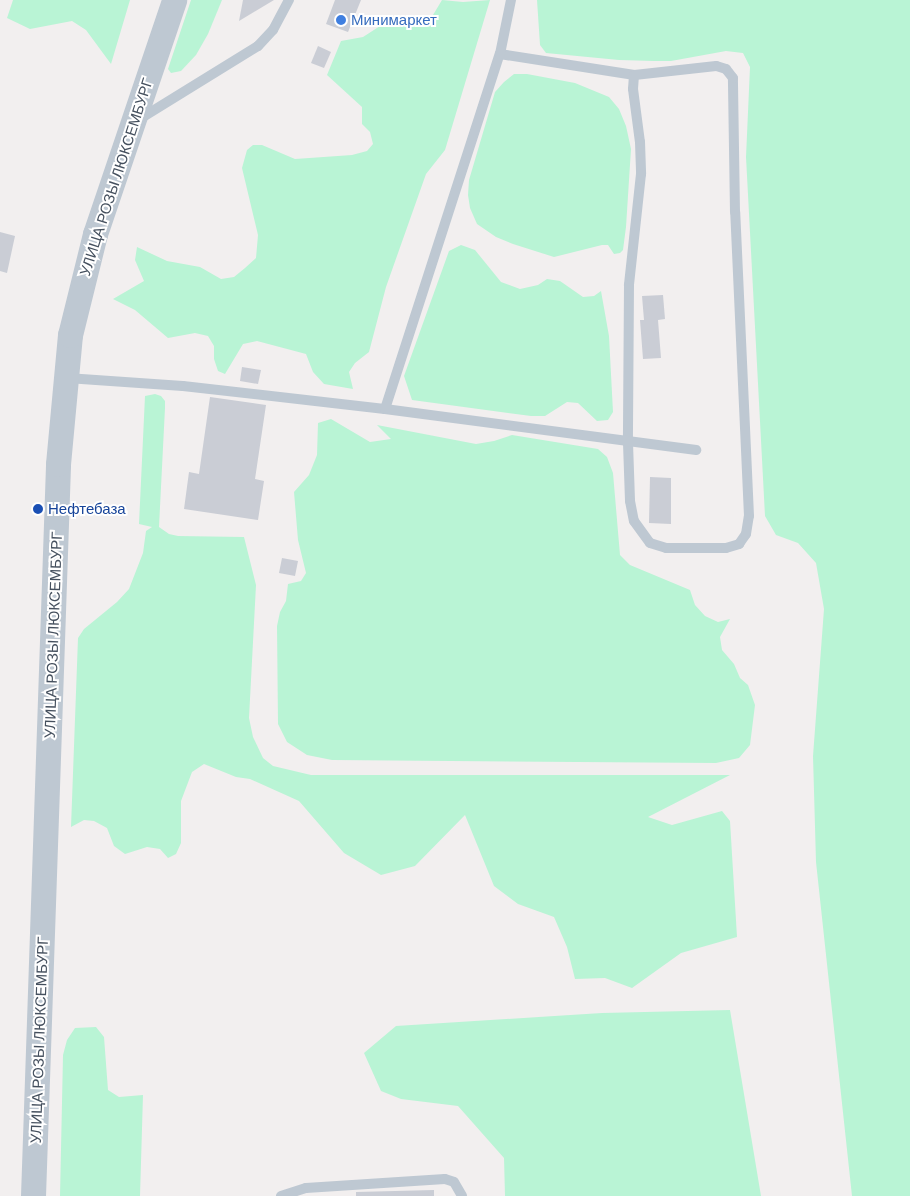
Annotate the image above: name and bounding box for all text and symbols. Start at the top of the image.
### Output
place label: Минимаркет [351,11,437,29]
marker: Минимаркет [335,14,347,26]
street label: УЛИЦА РОЗЫ ЛЮКСЕМБУРГ [75,76,157,278]
place label: Нефтебаза [48,500,126,518]
marker: Нефтебаза [32,503,44,515]
street label: УЛИЦА РОЗЫ ЛЮКСЕМБУРГ [40,531,66,739]
street label: УЛИЦА РОЗЫ ЛЮКСЕМБУРГ [26,936,52,1144]

